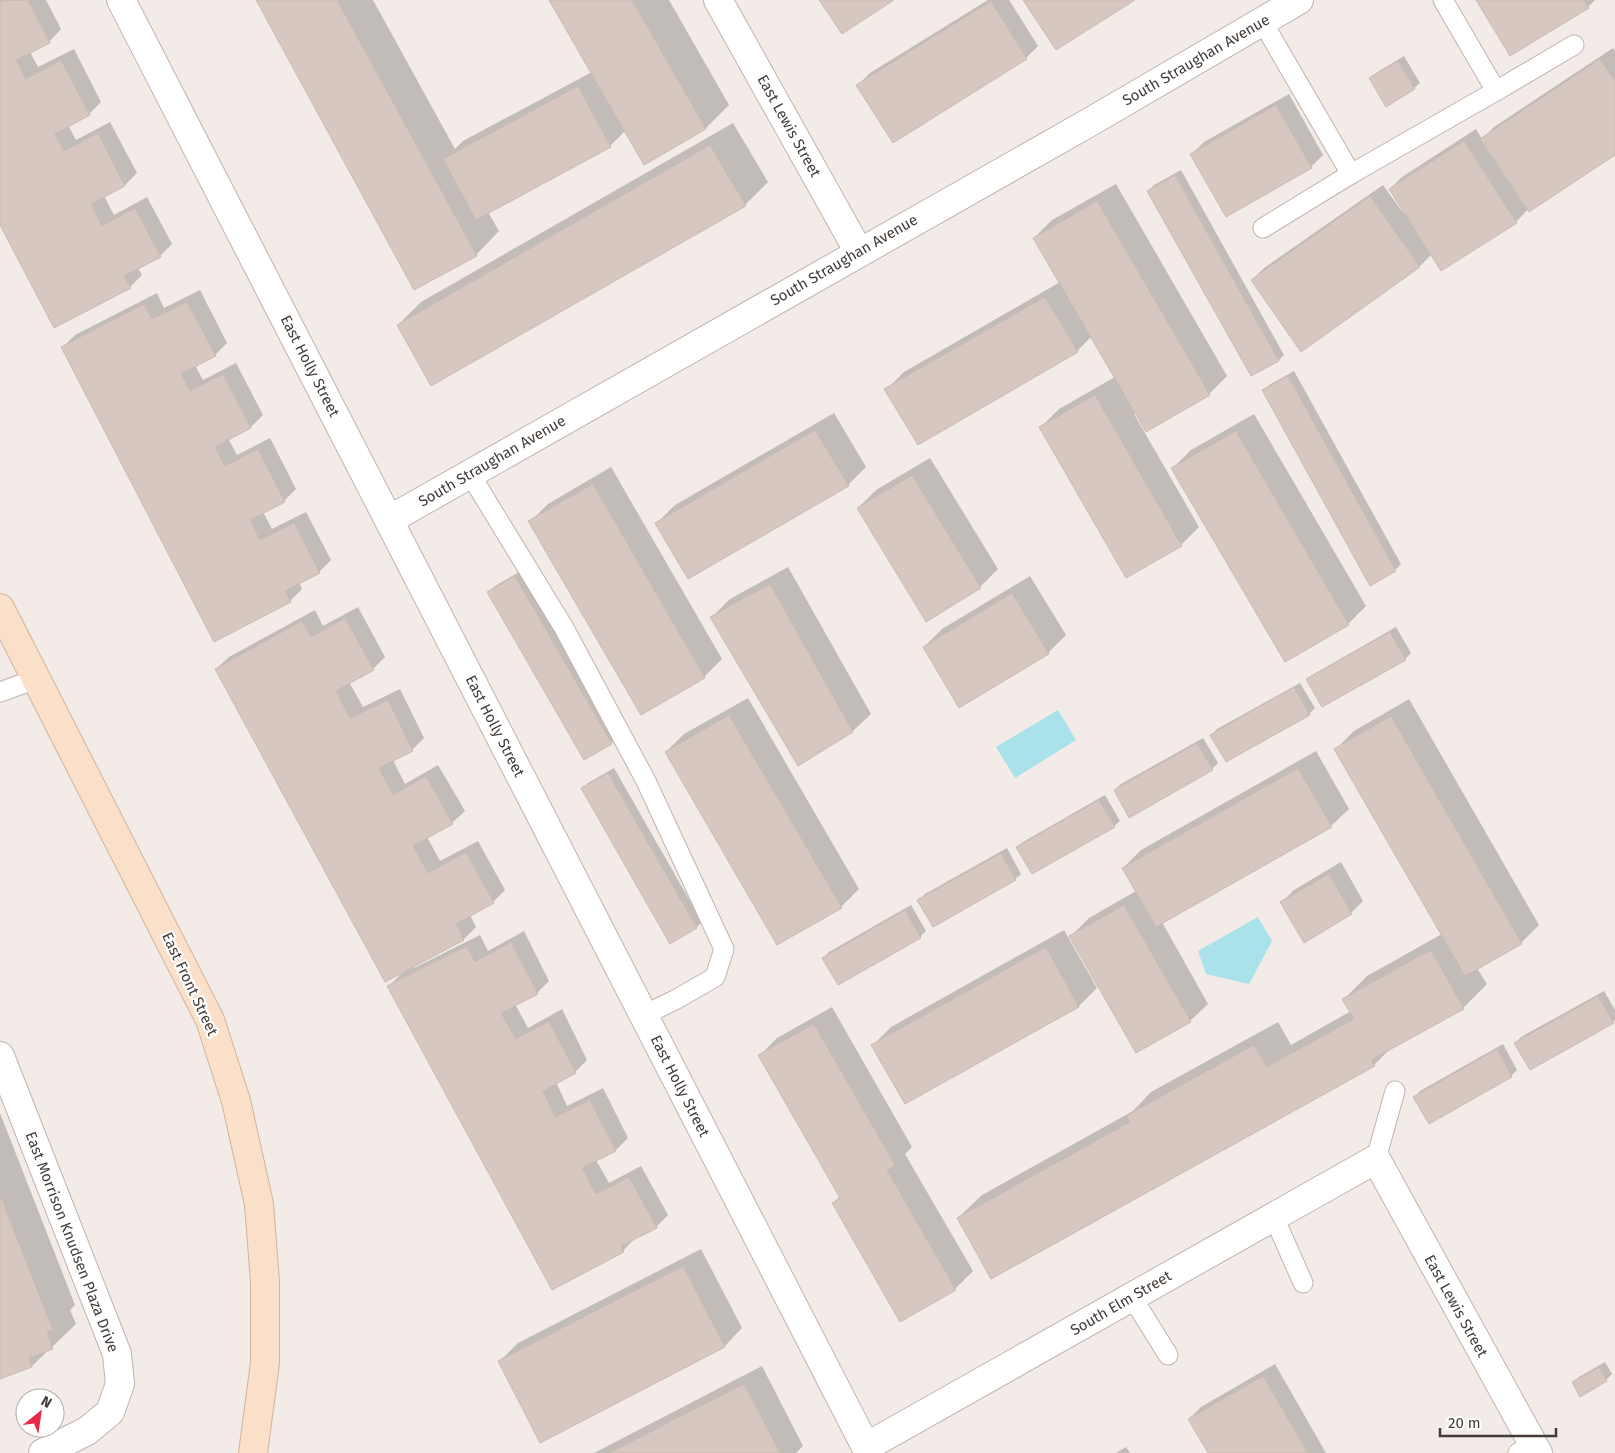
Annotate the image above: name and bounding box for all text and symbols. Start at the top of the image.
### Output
street label: South Straughan Avenue [1119,10,1273,110]
street label: East Lewis Street [753,72,825,181]
street label: South Straughan Avenue [767,210,921,310]
street label: East Holly Street [277,312,344,420]
street label: South Straughan Avenue [415,411,569,511]
street label: East Holly Street [462,672,529,780]
street label: East Front Street [158,929,222,1039]
street label: East Holly Street [647,1032,714,1140]
street label: East Morrison Knudsen Plaza Drive [21,1129,123,1355]
street label: East Lewis Street [1420,1252,1492,1361]
street label: South Elm Street [1067,1266,1175,1339]
north arrow [15,1388,65,1438]
text: N [38,1392,55,1412]
scale bar [1440,1406,1556,1438]
text: 20 m [1448,1414,1481,1432]

